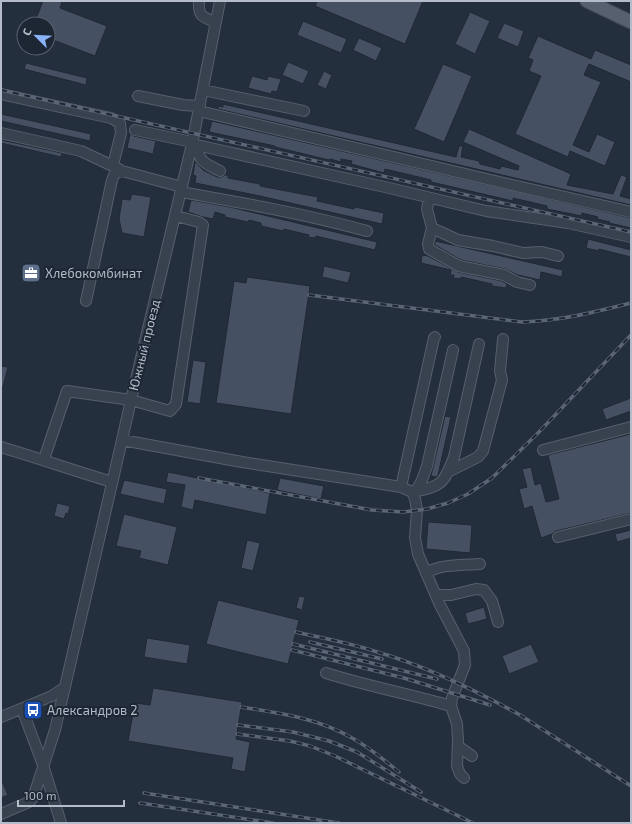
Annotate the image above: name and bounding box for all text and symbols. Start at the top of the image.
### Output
north arrow [16,16,56,56]
text: С [19,26,34,37]
office icon: Хлебокомбинат [20,262,42,284]
place label: Хлебокомбинат [45,265,143,281]
street label: Южный проезд [125,297,163,392]
bus stop icon: Александров 2 [22,699,44,721]
place label: Александров 2 [47,702,138,718]
scale bar [18,782,124,808]
text: 100 m [24,788,56,802]

